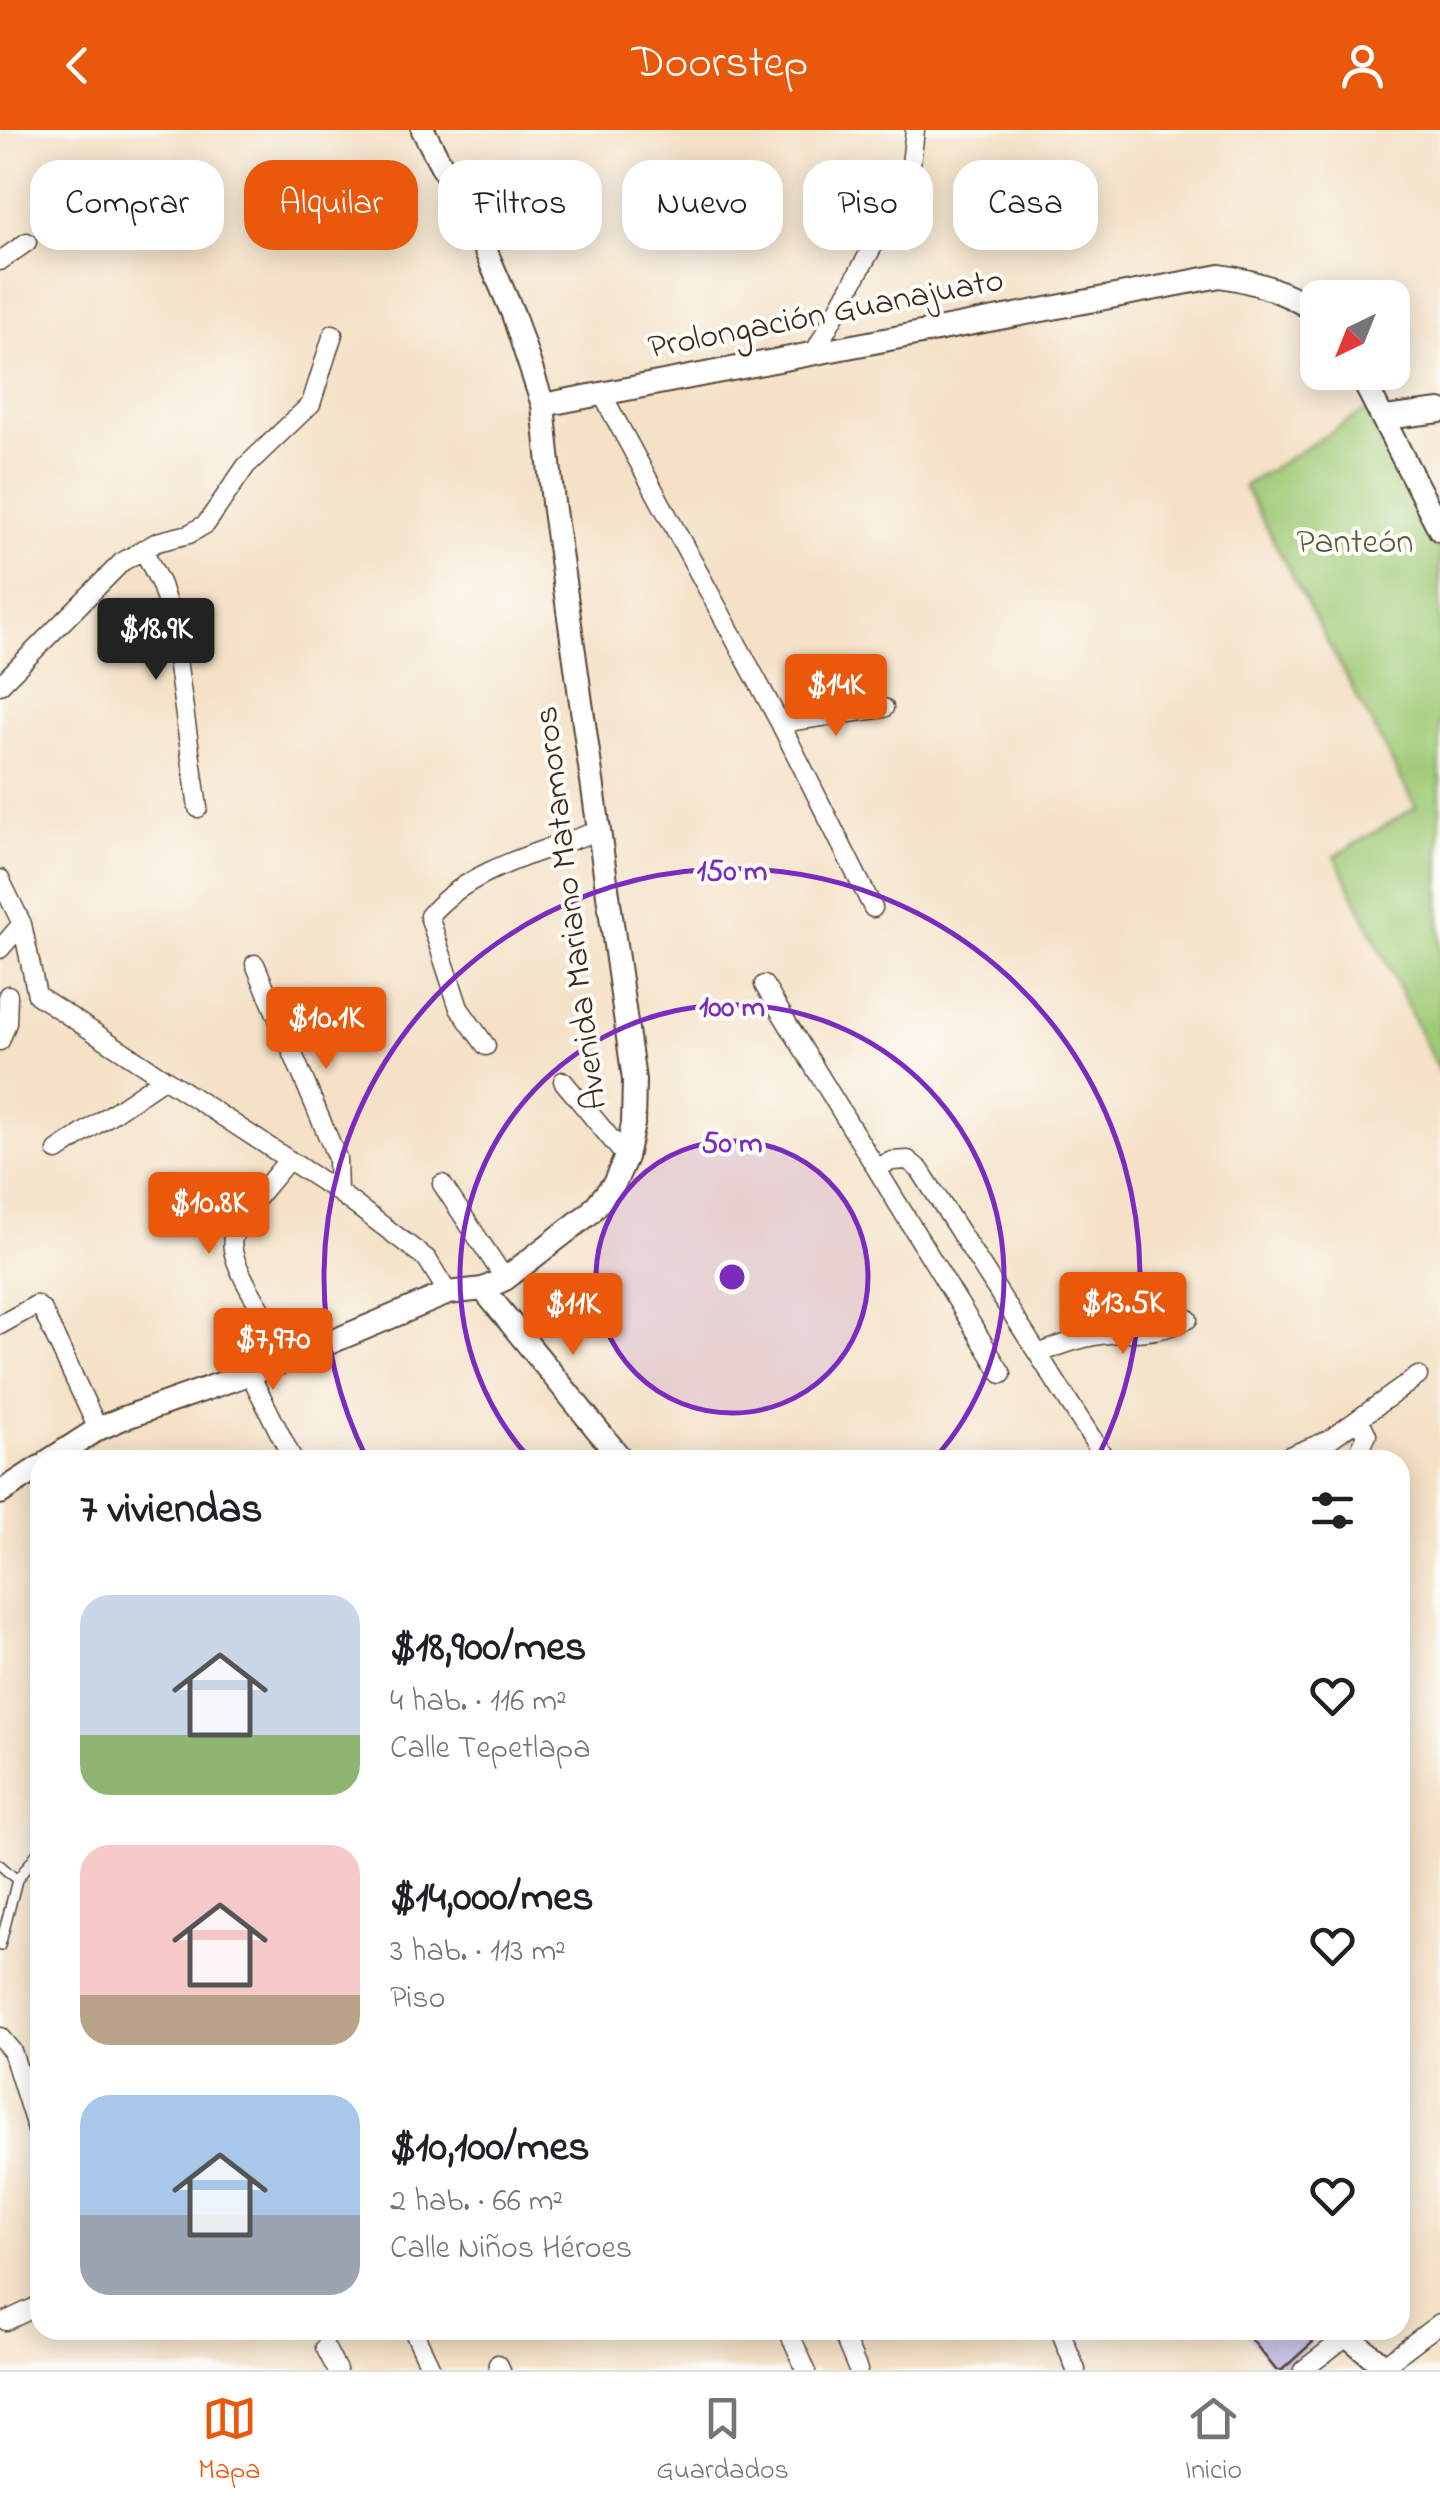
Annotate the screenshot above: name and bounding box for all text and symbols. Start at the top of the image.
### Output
text: Doorstep [632,32,808,98]
icon: back [50,38,105,93]
icon: person [1335,38,1390,93]
chip: Comprar [30,160,224,250]
chip: Alquilar [244,160,418,250]
chip: Filtros [438,160,602,250]
chip: Nuevo [622,160,783,250]
chip: Piso [803,160,933,250]
chip: Casa [953,160,1098,250]
street label: Prolongación Guanajuato [644,256,1008,374]
north arrow [1300,280,1410,390]
map controls [1300,280,1410,390]
park label: Panteón [1296,518,1414,569]
pin: $18.9K [75,598,237,683]
text: $18.9K [119,607,193,654]
pin: $14K [777,654,895,739]
text: $14K [807,663,865,710]
street label: Avenida Mariano Matamoros [522,703,622,1113]
text: 150 m [697,851,767,895]
pin: $10.1K [245,987,407,1072]
text: 100 m [699,987,765,1031]
text: $10.1K [288,996,364,1043]
text: 50 m [702,1123,762,1167]
pin: $10.8K [128,1172,290,1257]
text: $10.8K [170,1181,248,1228]
centre of rings [714,1259,750,1295]
pin: $13.5K [1042,1272,1204,1357]
pin: $11K [514,1273,632,1358]
text: $13.5K [1081,1281,1165,1328]
text: $11K [545,1282,601,1329]
pin: $7,970 [192,1308,354,1393]
text: $7,970 [236,1317,310,1364]
text: 7 viviendas [80,1480,263,1541]
icon: filters [1305,1483,1360,1538]
text: $18,900/mes [390,1618,586,1679]
icon: home [160,1635,280,1755]
icon: heart [1305,1668,1360,1723]
text: 4 hab. · 116 m² [390,1679,567,1726]
text: Calle Tepetlapa [390,1726,590,1773]
text: $14,000/mes [390,1868,594,1929]
icon: home [160,1885,280,2005]
icon: heart [1305,1918,1360,1973]
text: 3 hab. · 113 m² [390,1929,566,1976]
text: Piso [390,1976,445,2023]
text: $10,100/mes [390,2118,590,2179]
icon: home [160,2135,280,2255]
icon: heart [1305,2168,1360,2223]
text: 2 hab. · 66 m² [390,2179,563,2226]
text: Calle Niños Héroes [390,2226,632,2273]
tab: Mapa [198,2391,260,2492]
tab: Guardados [656,2391,789,2492]
tab: Inicio [1185,2391,1242,2492]

